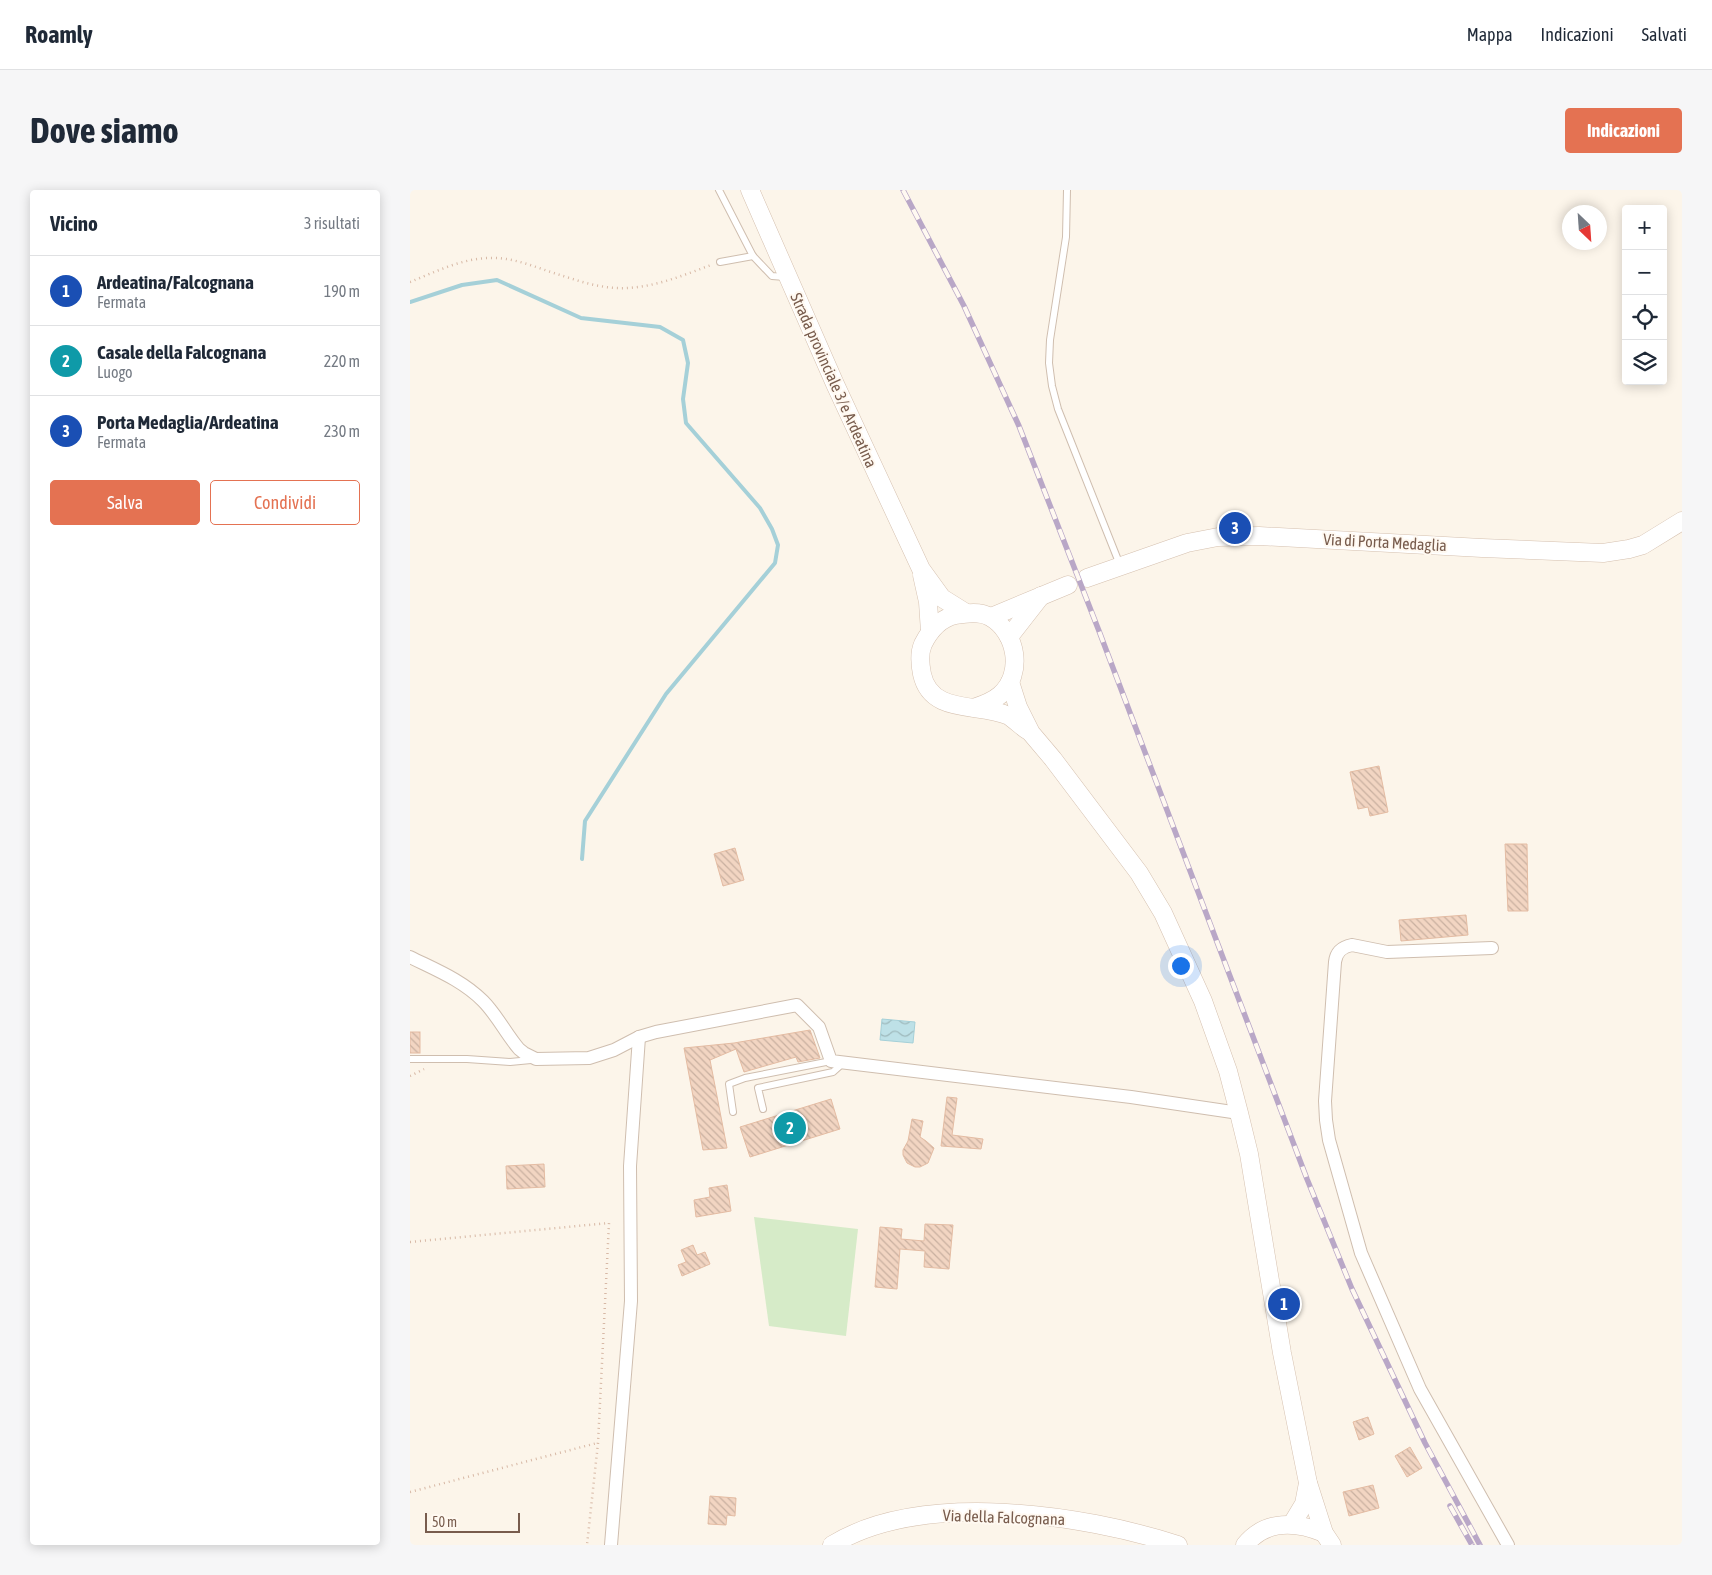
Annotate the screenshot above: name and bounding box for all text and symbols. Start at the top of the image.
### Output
text: Roamly [25,21,93,48]
text: Mappa [1467,24,1513,45]
text: Indicazioni [1541,24,1614,45]
text: Salvati [1642,24,1687,45]
button: Indicazioni [1565,108,1682,153]
text: Dove siamo [30,110,179,150]
north arrow [1562,205,1607,250]
map controls [1622,205,1667,385]
button: + [1622,205,1667,250]
text: Vicino [50,211,98,235]
text: 3 risultati [304,214,360,232]
button: − [1622,250,1667,295]
text: Ardeatina/Falcognana [97,271,254,293]
text: 1 [62,282,70,300]
text: 190 m [324,282,360,300]
street label: Strada provinciale 3/e Ardeatina [786,290,881,471]
text: Fermata [97,293,146,311]
button: locate [1622,295,1667,340]
button: layers [1622,340,1667,385]
text: Casale della Falcognana [97,341,266,363]
text: 2 [62,352,70,370]
text: 220 m [324,352,360,370]
text: Luogo [97,363,133,381]
text: Porta Medaglia/Ardeatina [97,411,279,433]
text: 3 [62,422,70,440]
text: 230 m [324,422,360,440]
text: Fermata [97,433,146,451]
button: Salva [50,480,200,525]
button: Condividi [210,480,360,525]
pin: 3 [1219,509,1251,547]
street label: Via di Porta Medaglia [1323,530,1447,555]
your location [1168,953,1194,979]
pin: 2 [774,1109,806,1147]
pin: 1 [1268,1285,1300,1323]
street label: Via della Falcognana [942,1506,1066,1529]
scale bar [425,1510,520,1533]
text: 50 m [432,1514,457,1530]

